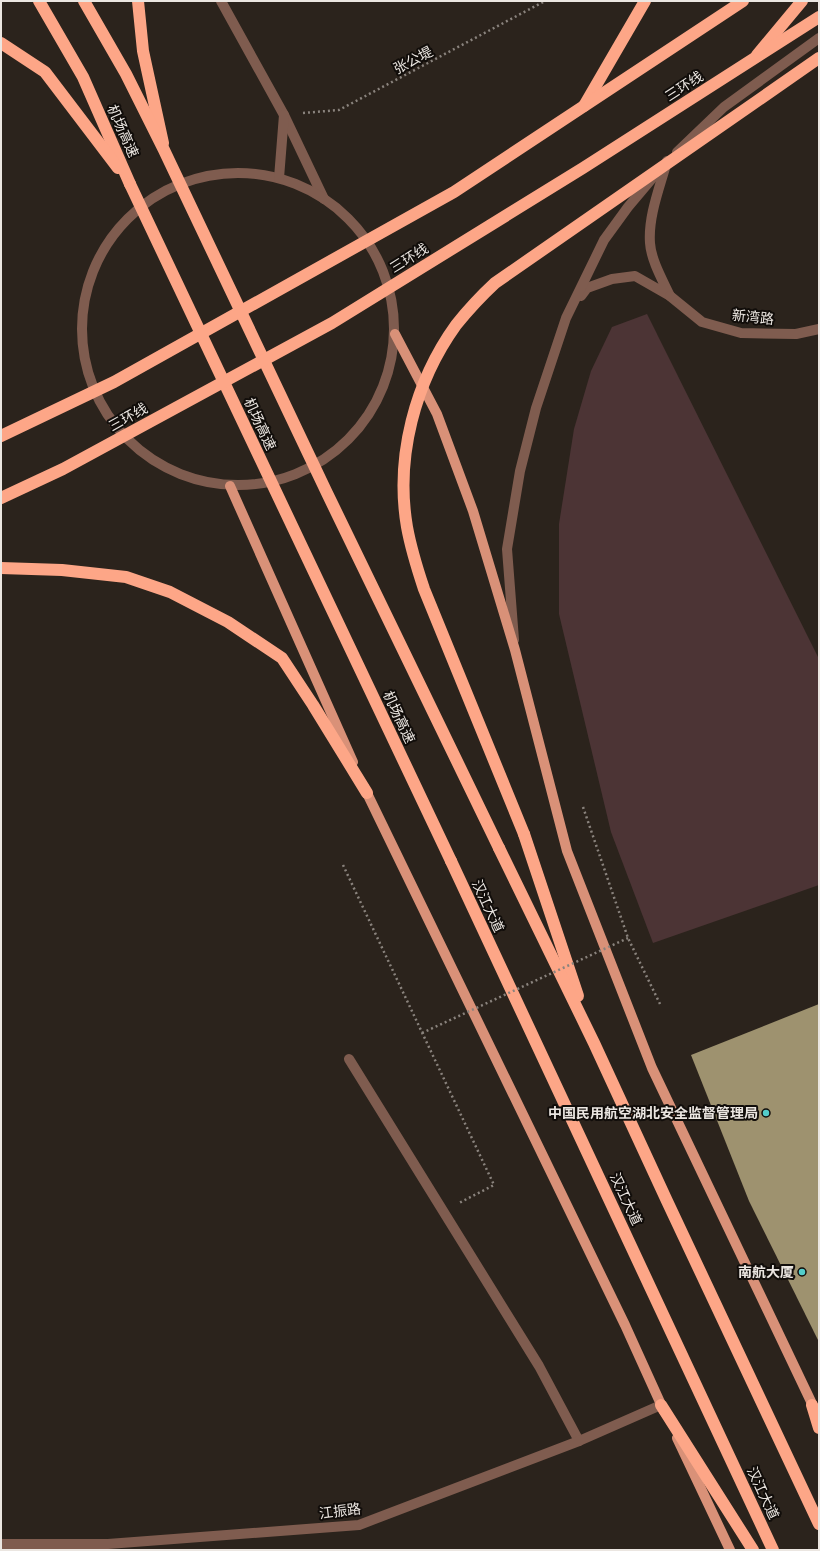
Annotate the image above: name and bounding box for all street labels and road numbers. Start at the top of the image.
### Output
street label: 张公堤 [390,41,436,79]
street label: 三环线 [661,66,707,106]
street label: 机场高速 [102,101,144,161]
street label: 三环线 [386,238,432,278]
street label: 新湾路 [731,305,775,329]
street label: 机场高速 [239,394,281,454]
street label: 三环线 [105,398,151,436]
street label: 机场高速 [378,687,420,747]
street label: 汉江大道 [467,876,509,936]
street label: 汉江大道 [605,1169,647,1229]
street label: 汉江大道 [742,1463,784,1523]
street label: 江振路 [318,1499,362,1523]

